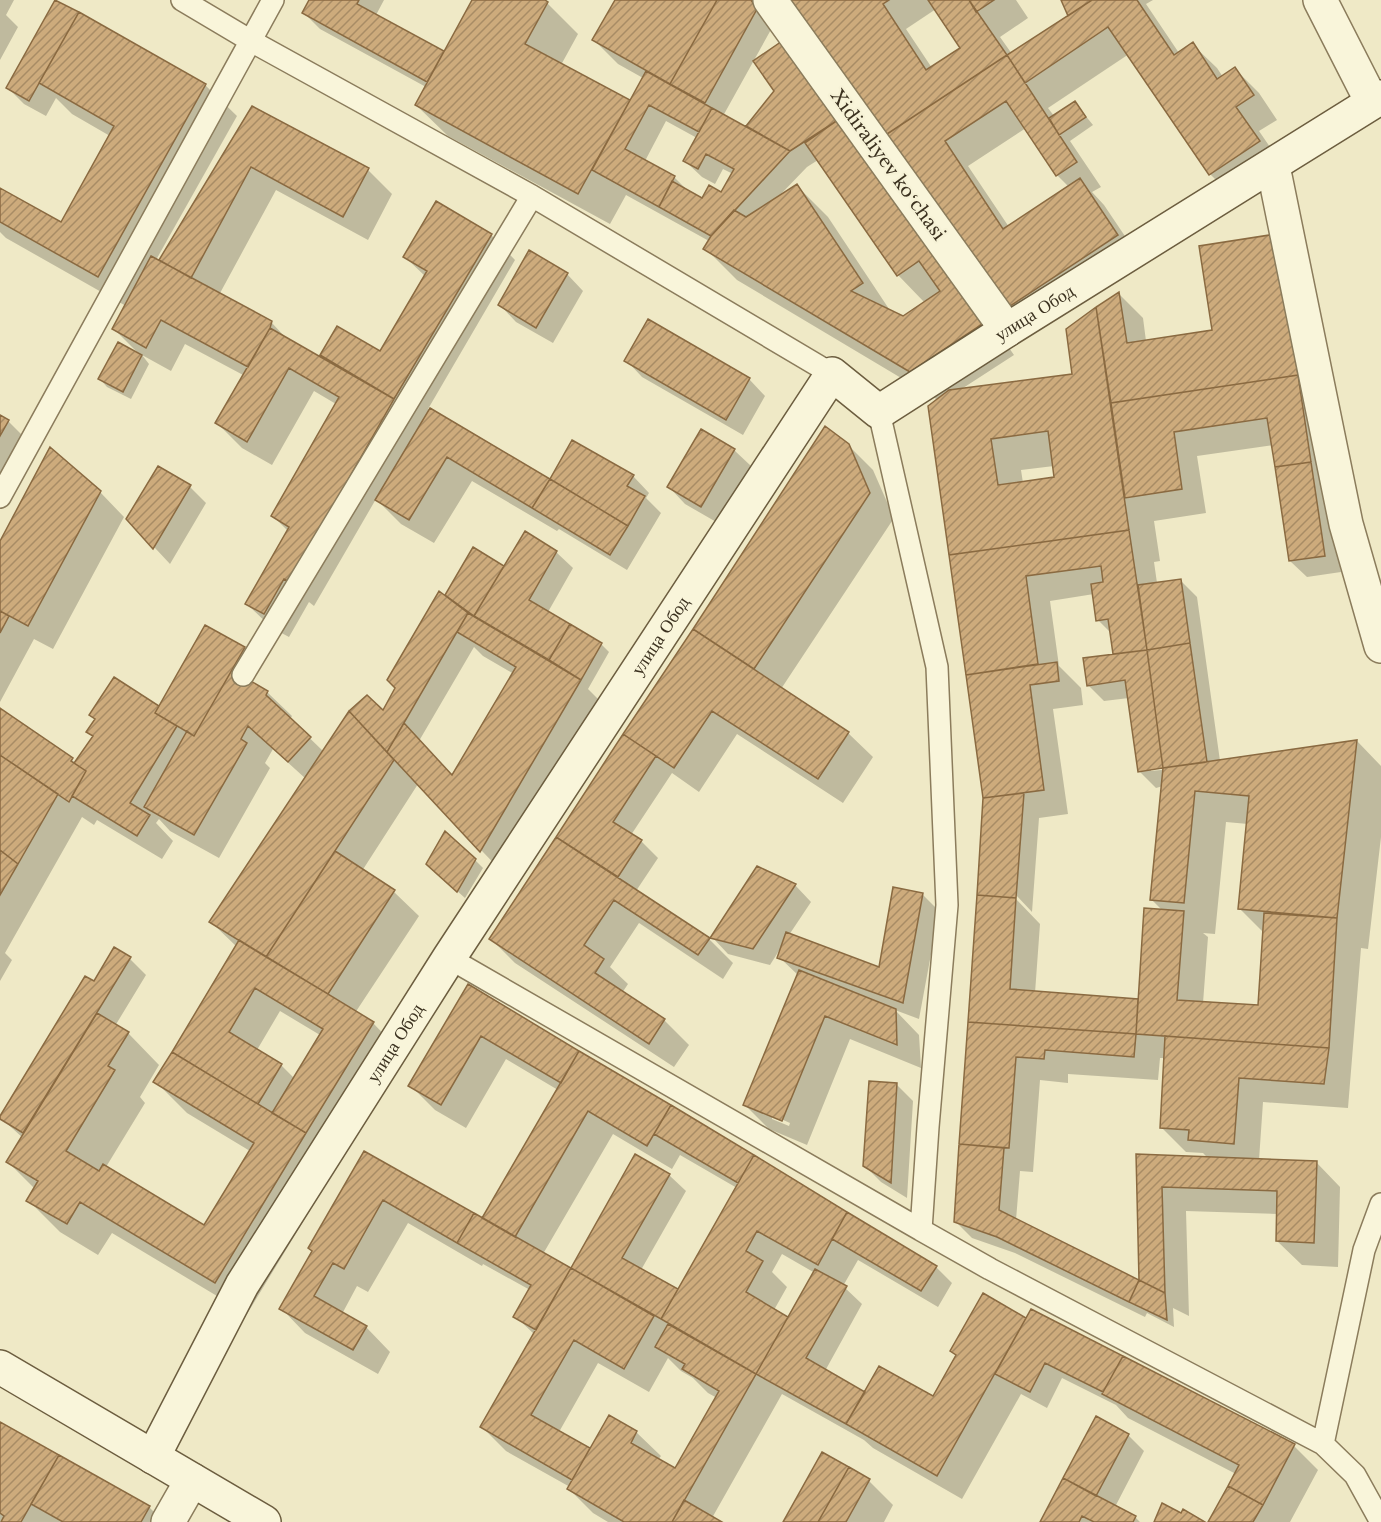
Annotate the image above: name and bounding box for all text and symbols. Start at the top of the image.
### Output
street label: Xidiraliyev koʻchasi [826,85,950,245]
street label: улица Обод [991,280,1078,346]
street label: улица Обод [627,592,694,679]
street label: улица Обод [362,999,428,1087]

